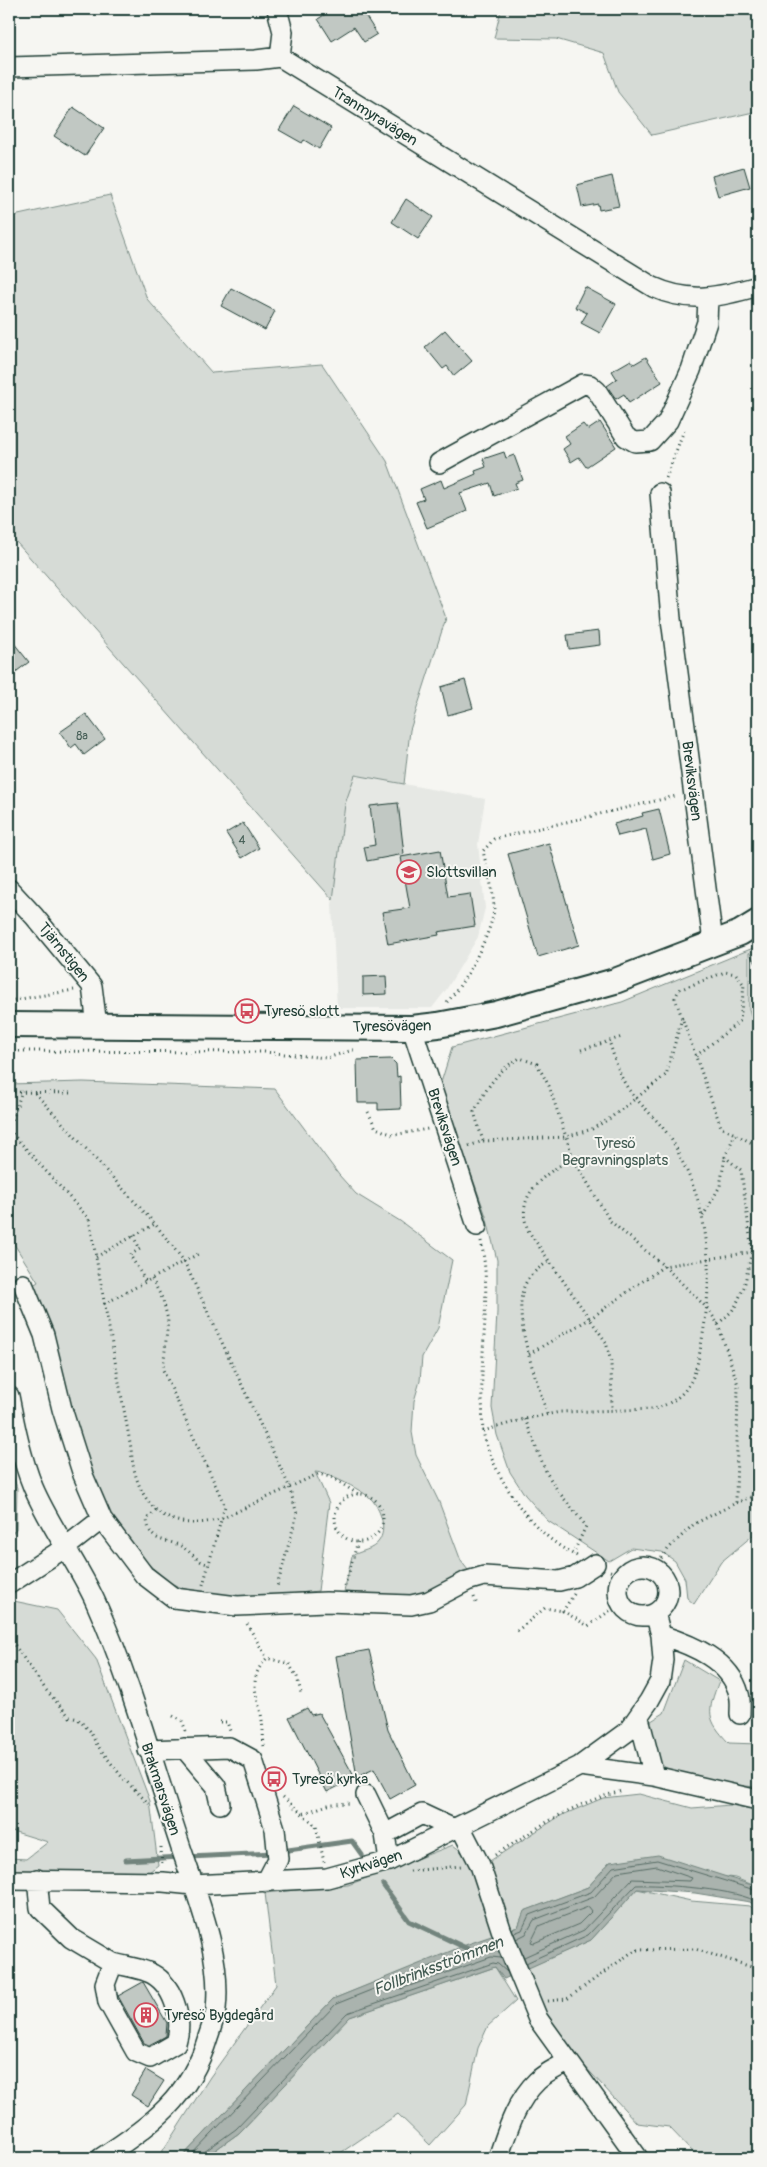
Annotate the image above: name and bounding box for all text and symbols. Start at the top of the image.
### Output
street label: Tranmyravägen [328,83,421,150]
house number: 8a [76,729,88,744]
street label: Breviksvägen [677,740,706,822]
house number: 4 [239,833,246,848]
school or university icon: Slottsvillan [396,859,422,885]
place label: Slottsvillan [426,863,497,882]
street label: Tjärnstigen [34,919,93,986]
bus stop icon: Tyresö slott [234,998,260,1024]
place label: Tyresö slott [264,1002,340,1021]
street label: Tyresövägen [353,1016,432,1037]
street label: Breviksvägen [423,1086,466,1168]
park label: Tyresö Begravningsplats [562,1134,668,1170]
street label: Brakmarsvägen [137,1740,184,1838]
bus stop icon: Tyresö kyrka [261,1766,287,1792]
place label: Tyresö kyrka [292,1770,368,1789]
street label: Kyrkvägen [338,1846,405,1883]
water label: Follbrinksströmmen [371,1932,507,2000]
building icon: Tyresö Bygdegård [133,2002,159,2028]
place label: Tyresö Bygdegård [164,2006,274,2025]

